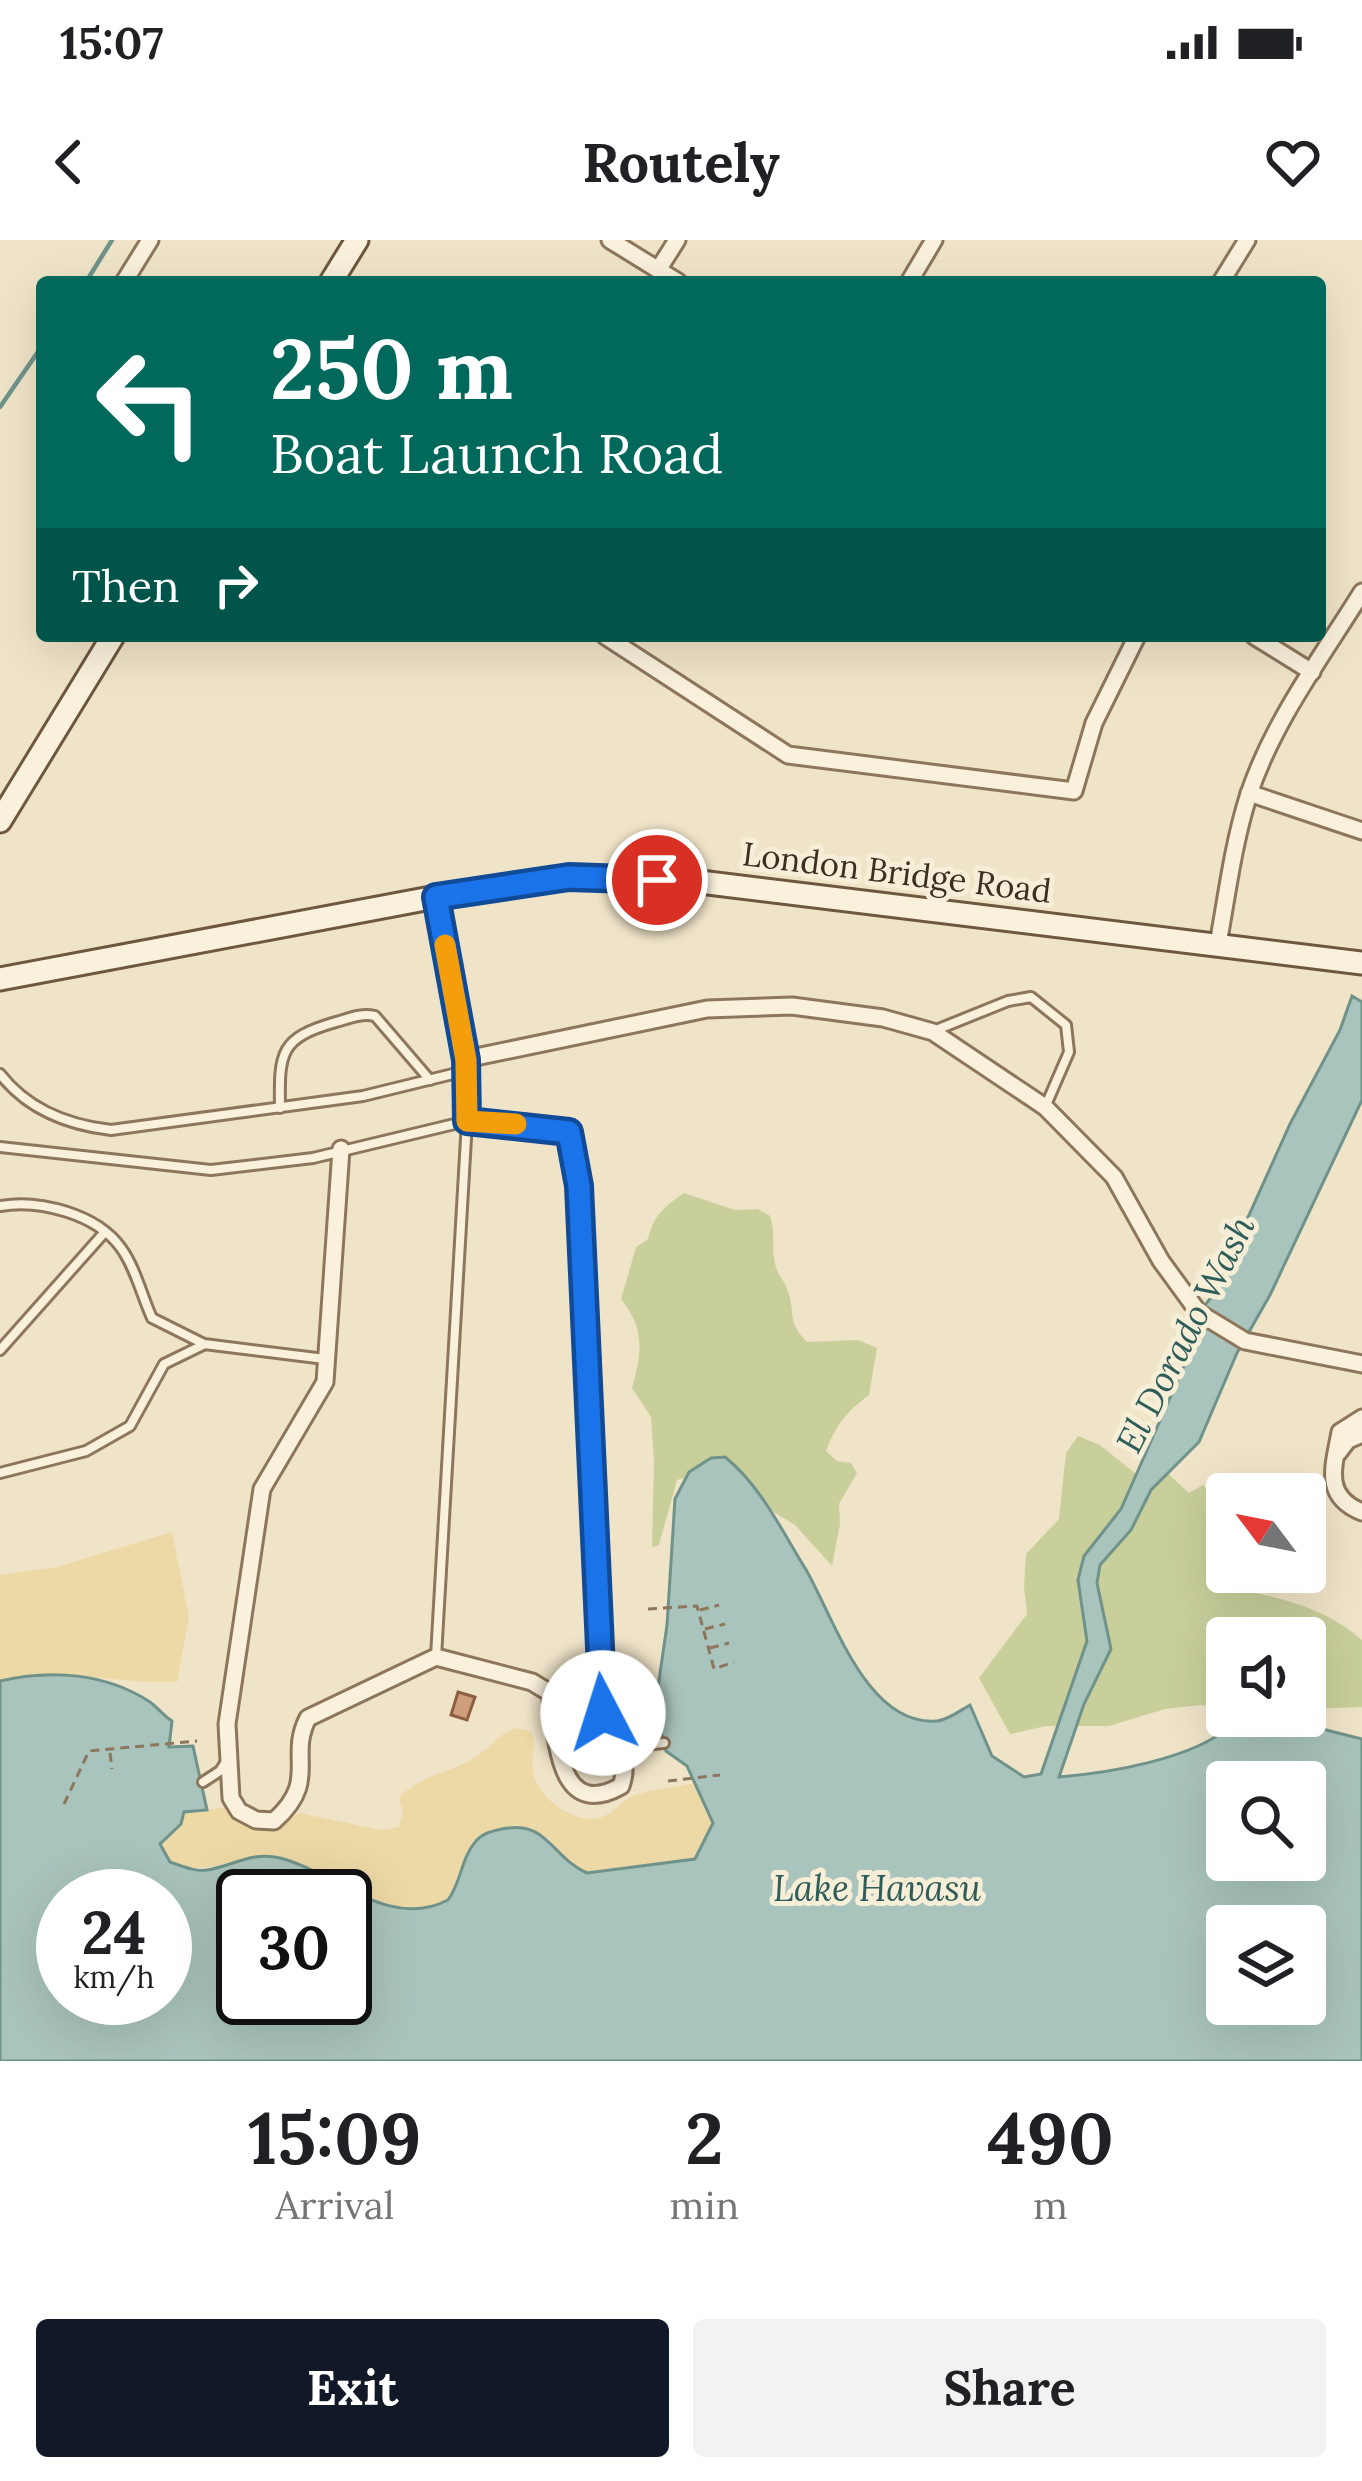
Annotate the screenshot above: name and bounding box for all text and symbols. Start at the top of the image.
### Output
text: 15:07 [60,14,164,71]
text: Routely [582,128,780,197]
icon: back [36,129,102,195]
icon: heart [1260,129,1326,195]
text: 250 m [270,314,513,422]
icon: left [72,324,228,480]
text: Boat Launch Road [270,419,723,488]
icon: right [203,552,269,618]
text: Then [72,557,179,614]
pin [606,829,708,931]
street label: London Bridge Road [740,832,1054,912]
icon: arrive [624,847,690,913]
water label: El Dorado Wash [1105,1207,1265,1460]
north arrow [1206,1473,1326,1593]
map controls [1206,1473,1326,2025]
button: sound [1206,1617,1326,1737]
position arrow [540,1650,666,1776]
button: search [1206,1761,1326,1881]
water label: Lake Havasu [773,1865,982,1911]
speed limit sign: 30 [216,1869,372,2025]
text: 24 [82,1894,146,1970]
button: layers [1206,1905,1326,2025]
text: km/h [73,1958,155,1996]
text: 15:09 [248,2092,422,2184]
text: 2 [685,2092,724,2184]
text: 490 [987,2092,1114,2184]
text: Arrival [275,2180,394,2230]
text: min [670,2180,739,2230]
text: m [1033,2180,1068,2230]
button: Exit [36,2319,669,2457]
button: Share [693,2319,1326,2457]

